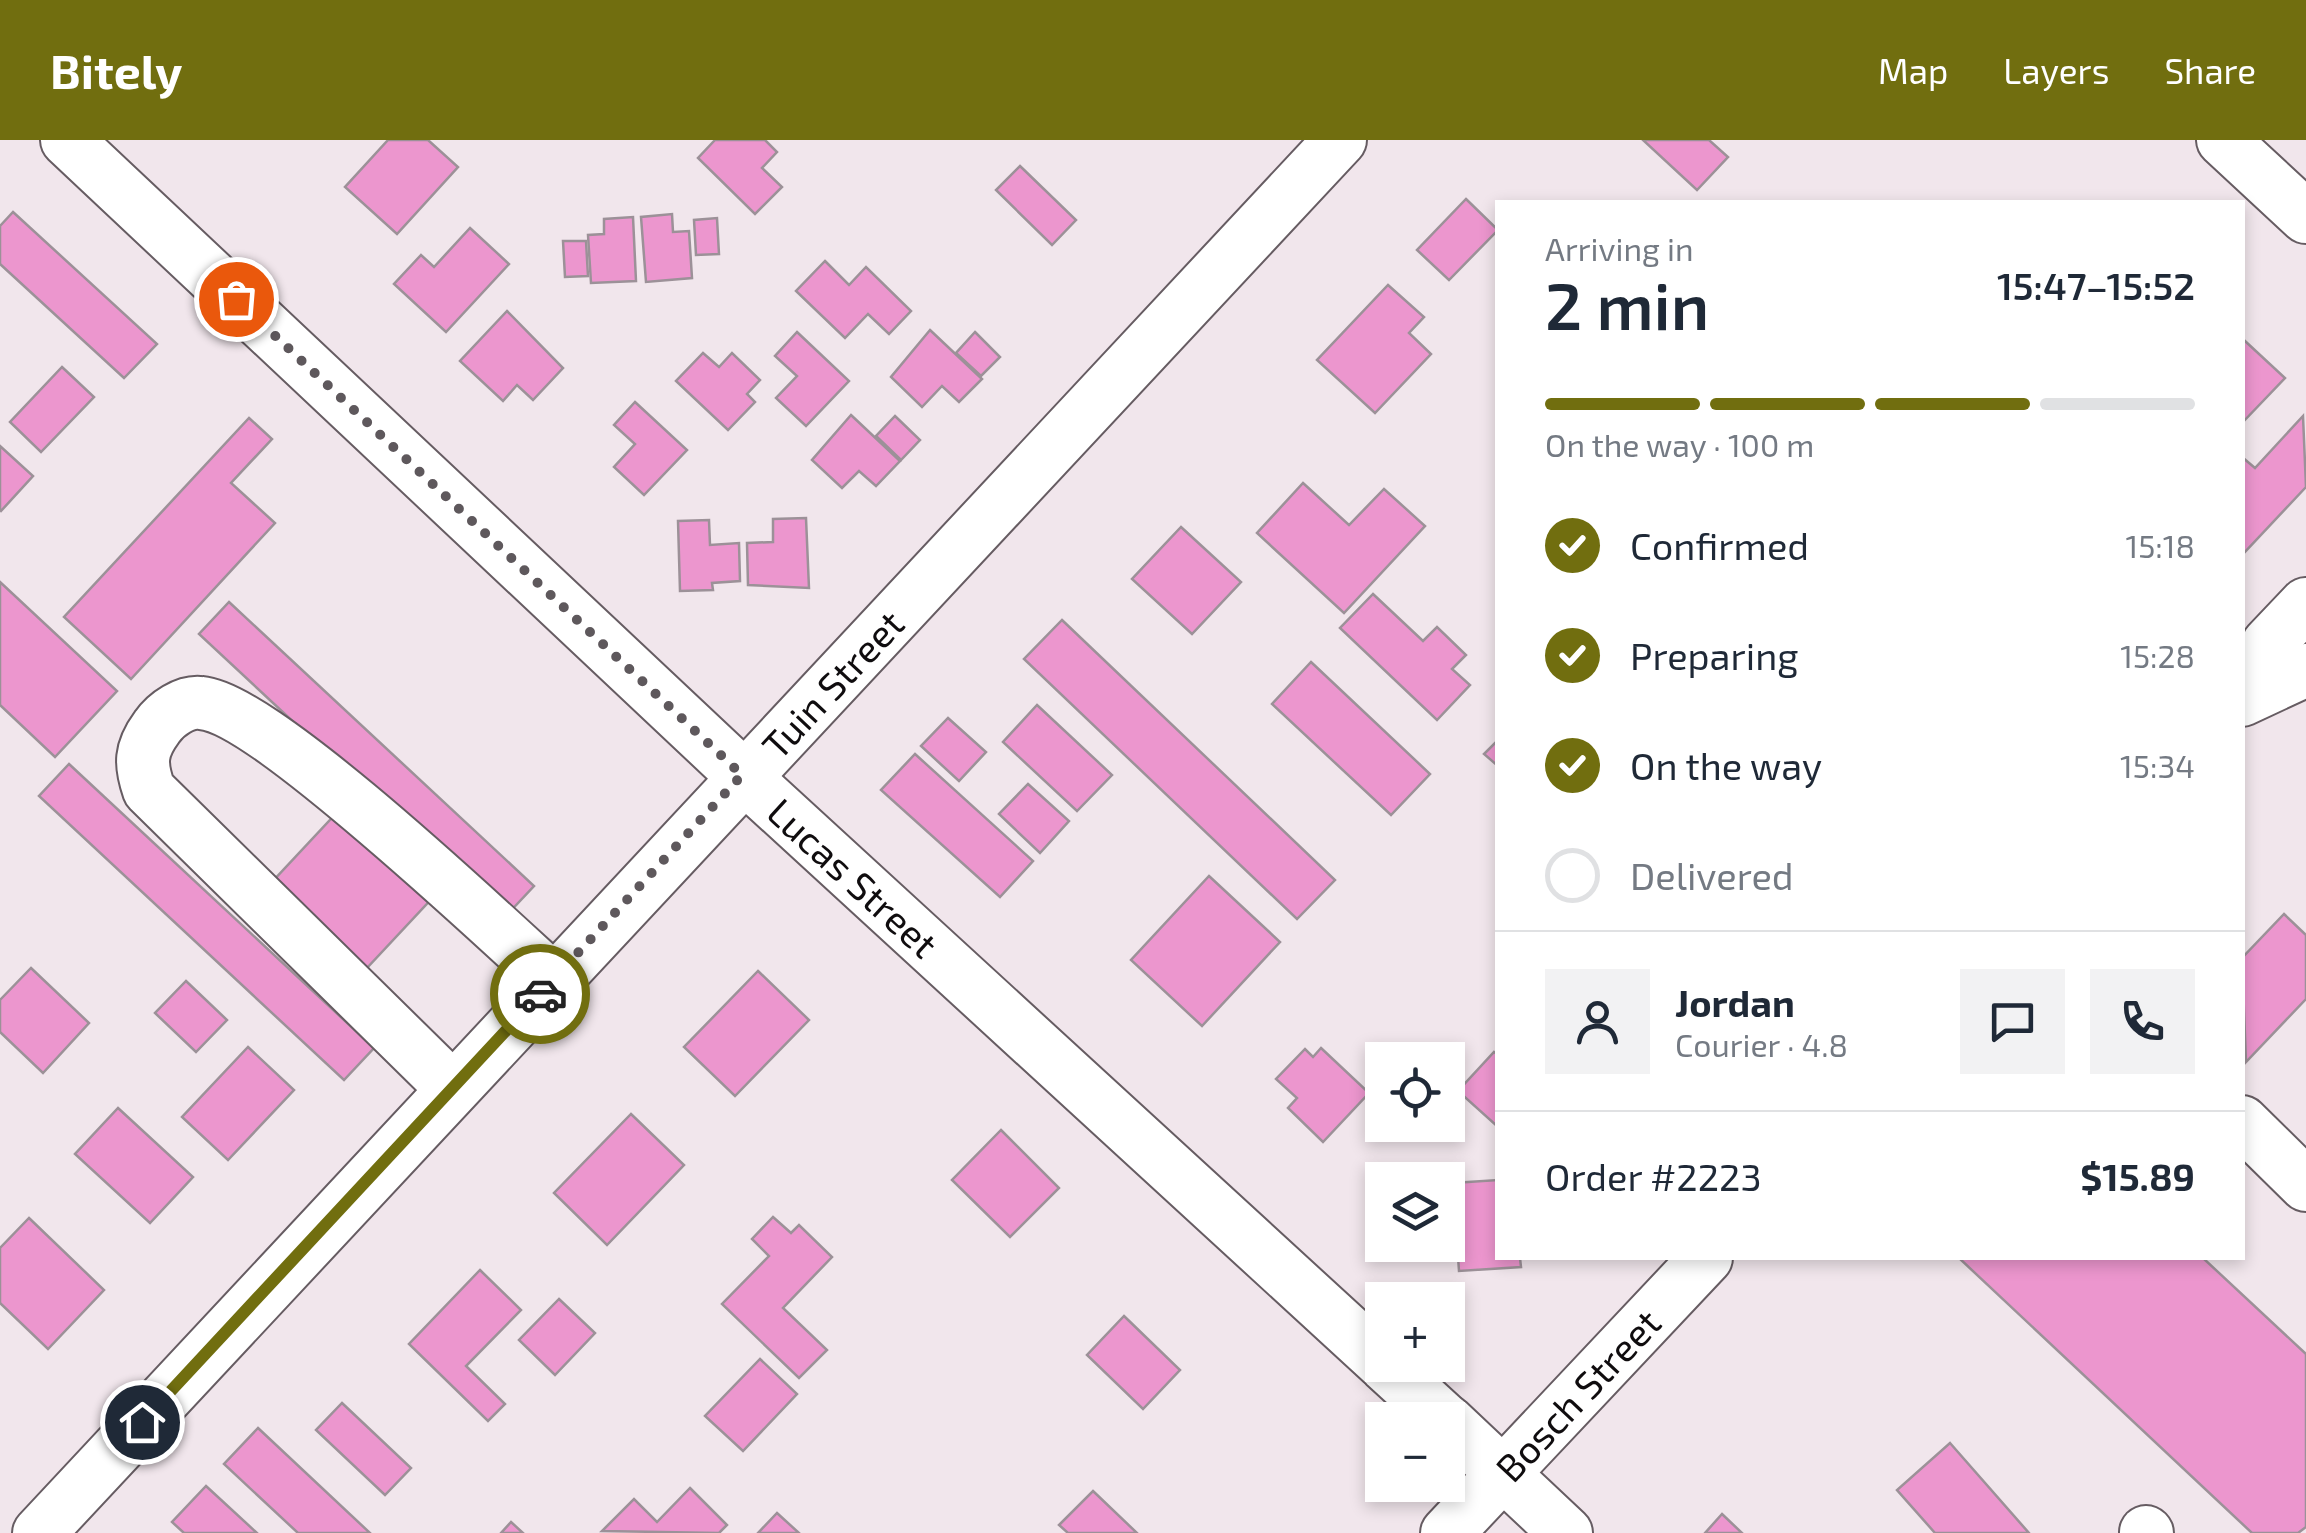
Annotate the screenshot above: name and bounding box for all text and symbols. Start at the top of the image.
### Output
text: Bitely [50,41,182,99]
text: Map [1878,49,1948,91]
text: Layers [2003,49,2109,91]
text: Share [2164,49,2256,91]
text: Arriving in [1545,229,1694,267]
pin [194,257,279,342]
text: 15:47–15:52 [1997,262,2195,308]
text: 2 min [1545,265,1709,343]
icon: bag [209,272,264,327]
text: On the way · 100 m [1545,425,1814,463]
icon: check [1545,518,1600,573]
text: Confirmed [1630,522,1809,568]
text: 15:18 [2125,526,2195,564]
street label: Tuin Street [752,600,912,767]
icon: check [1545,628,1600,683]
text: Preparing [1630,632,1798,678]
text: 15:28 [2120,636,2195,674]
icon: check [1545,738,1600,793]
text: On the way [1630,742,1822,788]
text: 15:34 [2120,746,2195,784]
street label: Lucas Street [759,788,948,967]
text: Delivered [1630,852,1794,898]
courier [490,944,590,1044]
icon: car [513,967,568,1022]
button: person [1545,969,1650,1074]
button: chat [1960,969,2065,1074]
button: phone [2090,969,2195,1074]
text: Jordan [1675,979,1795,1025]
text: Courier · 4.8 [1675,1025,1848,1063]
map controls [1365,1042,1465,1502]
button: locate [1365,1042,1465,1142]
text: Order #2223 [1545,1153,1762,1199]
text: $15.89 [2080,1153,2195,1199]
button: layers [1365,1162,1465,1262]
button: + [1365,1282,1465,1382]
street label: Bosch Street [1485,1299,1669,1490]
pin [100,1380,185,1465]
icon: home [115,1395,170,1450]
button: − [1365,1402,1465,1502]

